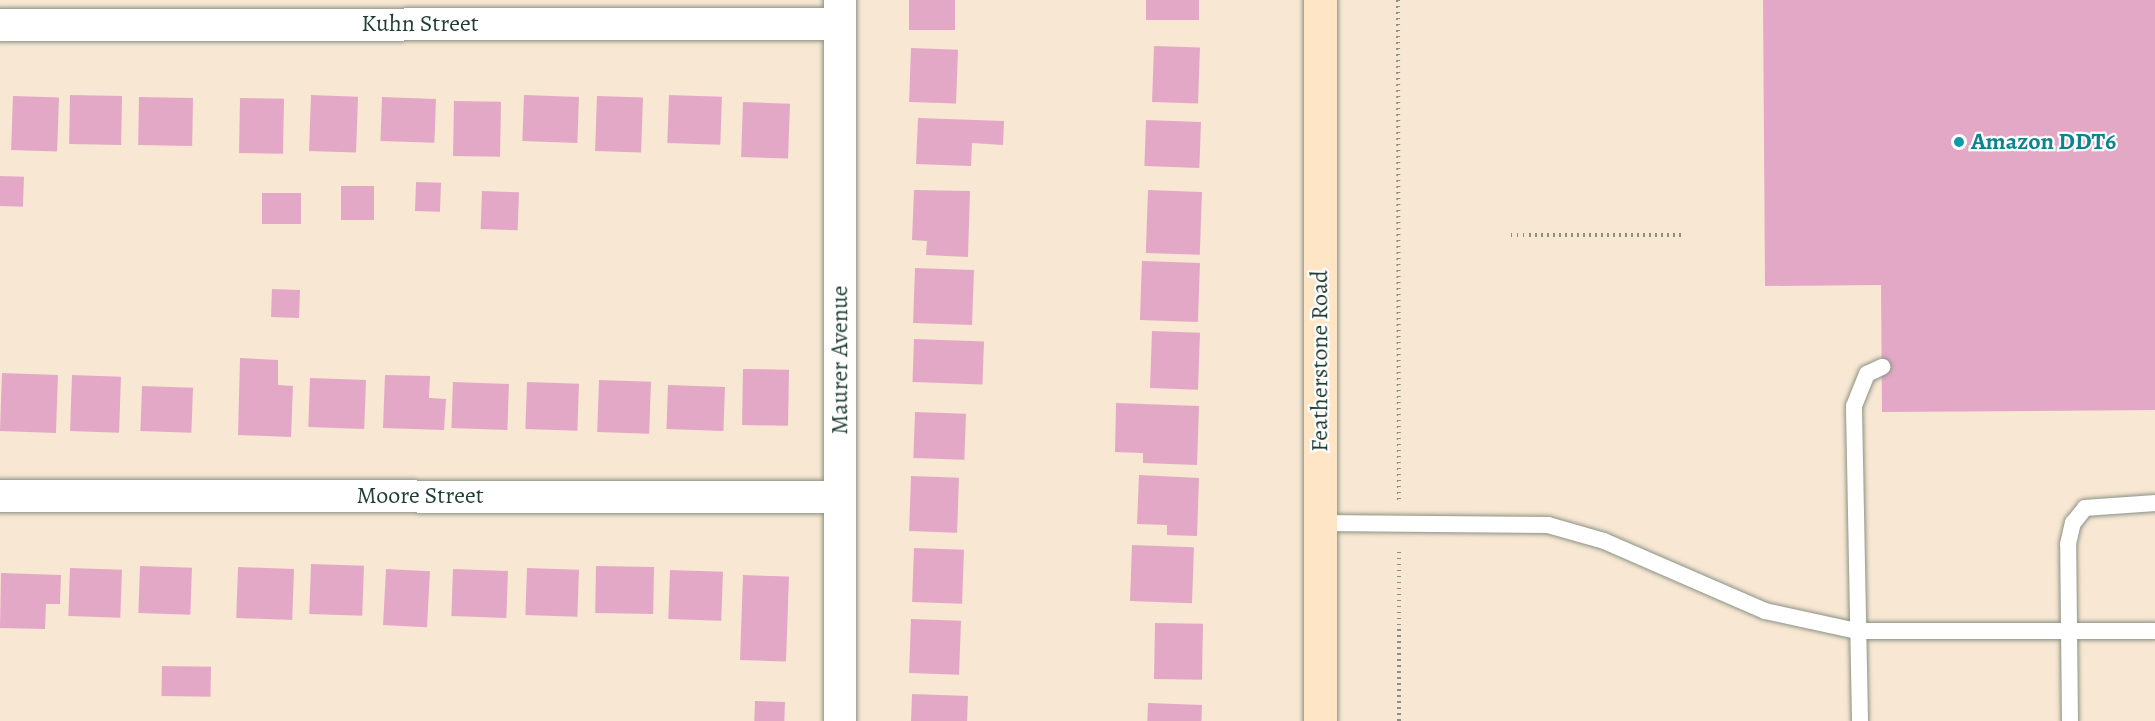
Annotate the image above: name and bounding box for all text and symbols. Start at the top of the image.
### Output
street label: Kuhn Street [361,10,479,38]
place label: Amazon DDT6 [1971,128,2116,156]
marker: Amazon DDT6 [1952,135,1966,149]
street label: Featherstone Road [1306,270,1334,452]
street label: Maurer Avenue [826,285,854,435]
street label: Moore Street [356,482,484,510]

